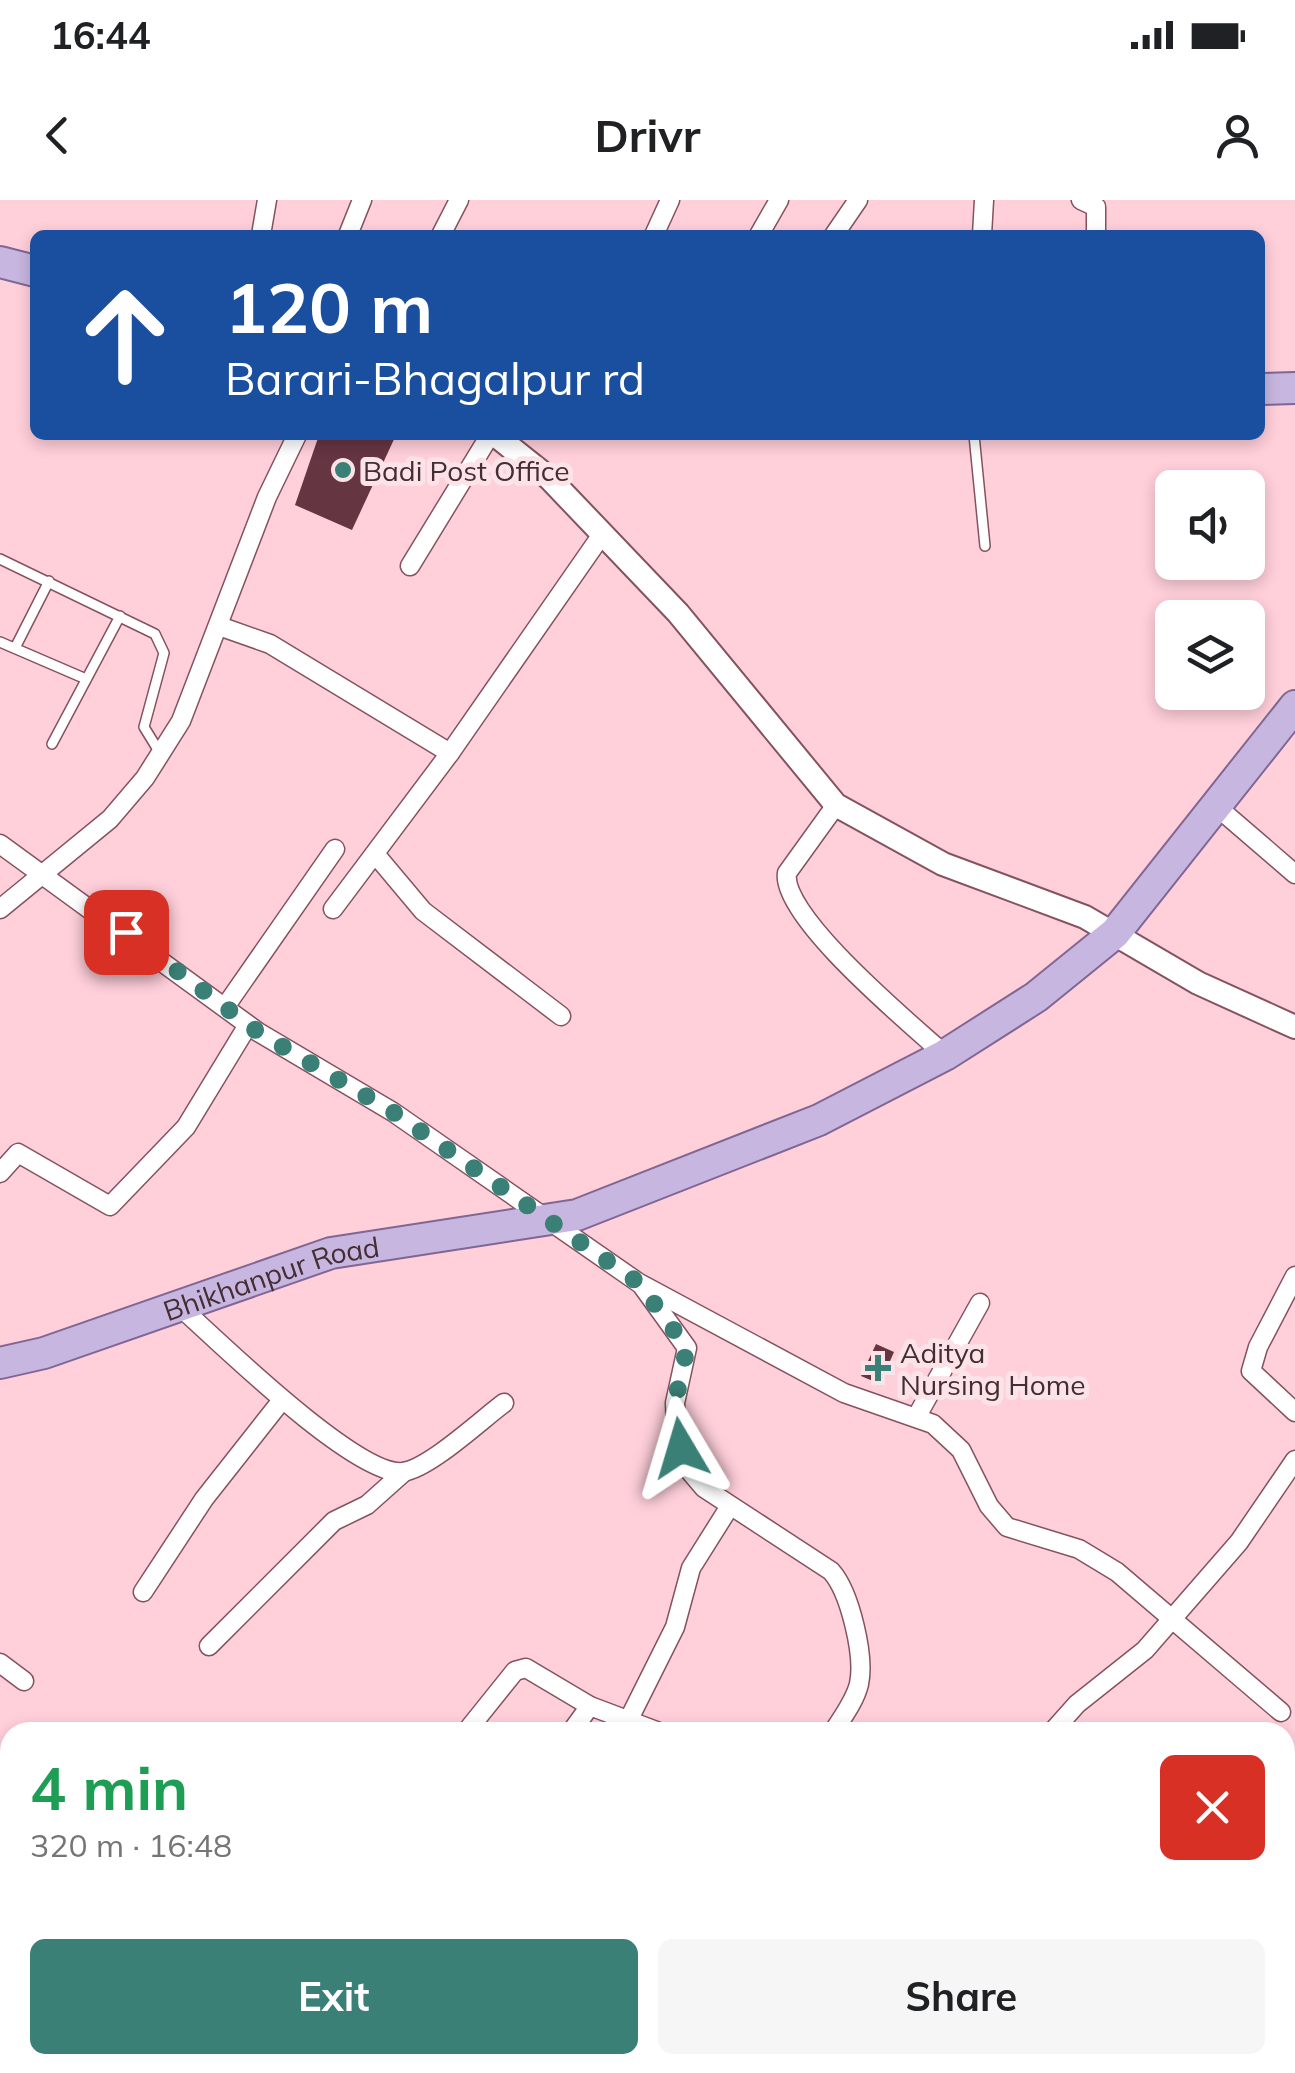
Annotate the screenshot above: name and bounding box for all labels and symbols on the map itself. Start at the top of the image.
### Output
place label: Badi Post Office [363,453,570,488]
marker: Badi Post Office [332,459,354,481]
pin [84,890,169,975]
street label: Bhikhanpur Road [158,1228,382,1328]
place label: Aditya Nursing Home [900,1335,1086,1402]
marker: Aditya Nursing Home [865,1355,891,1381]
position arrow [629,1396,733,1500]

